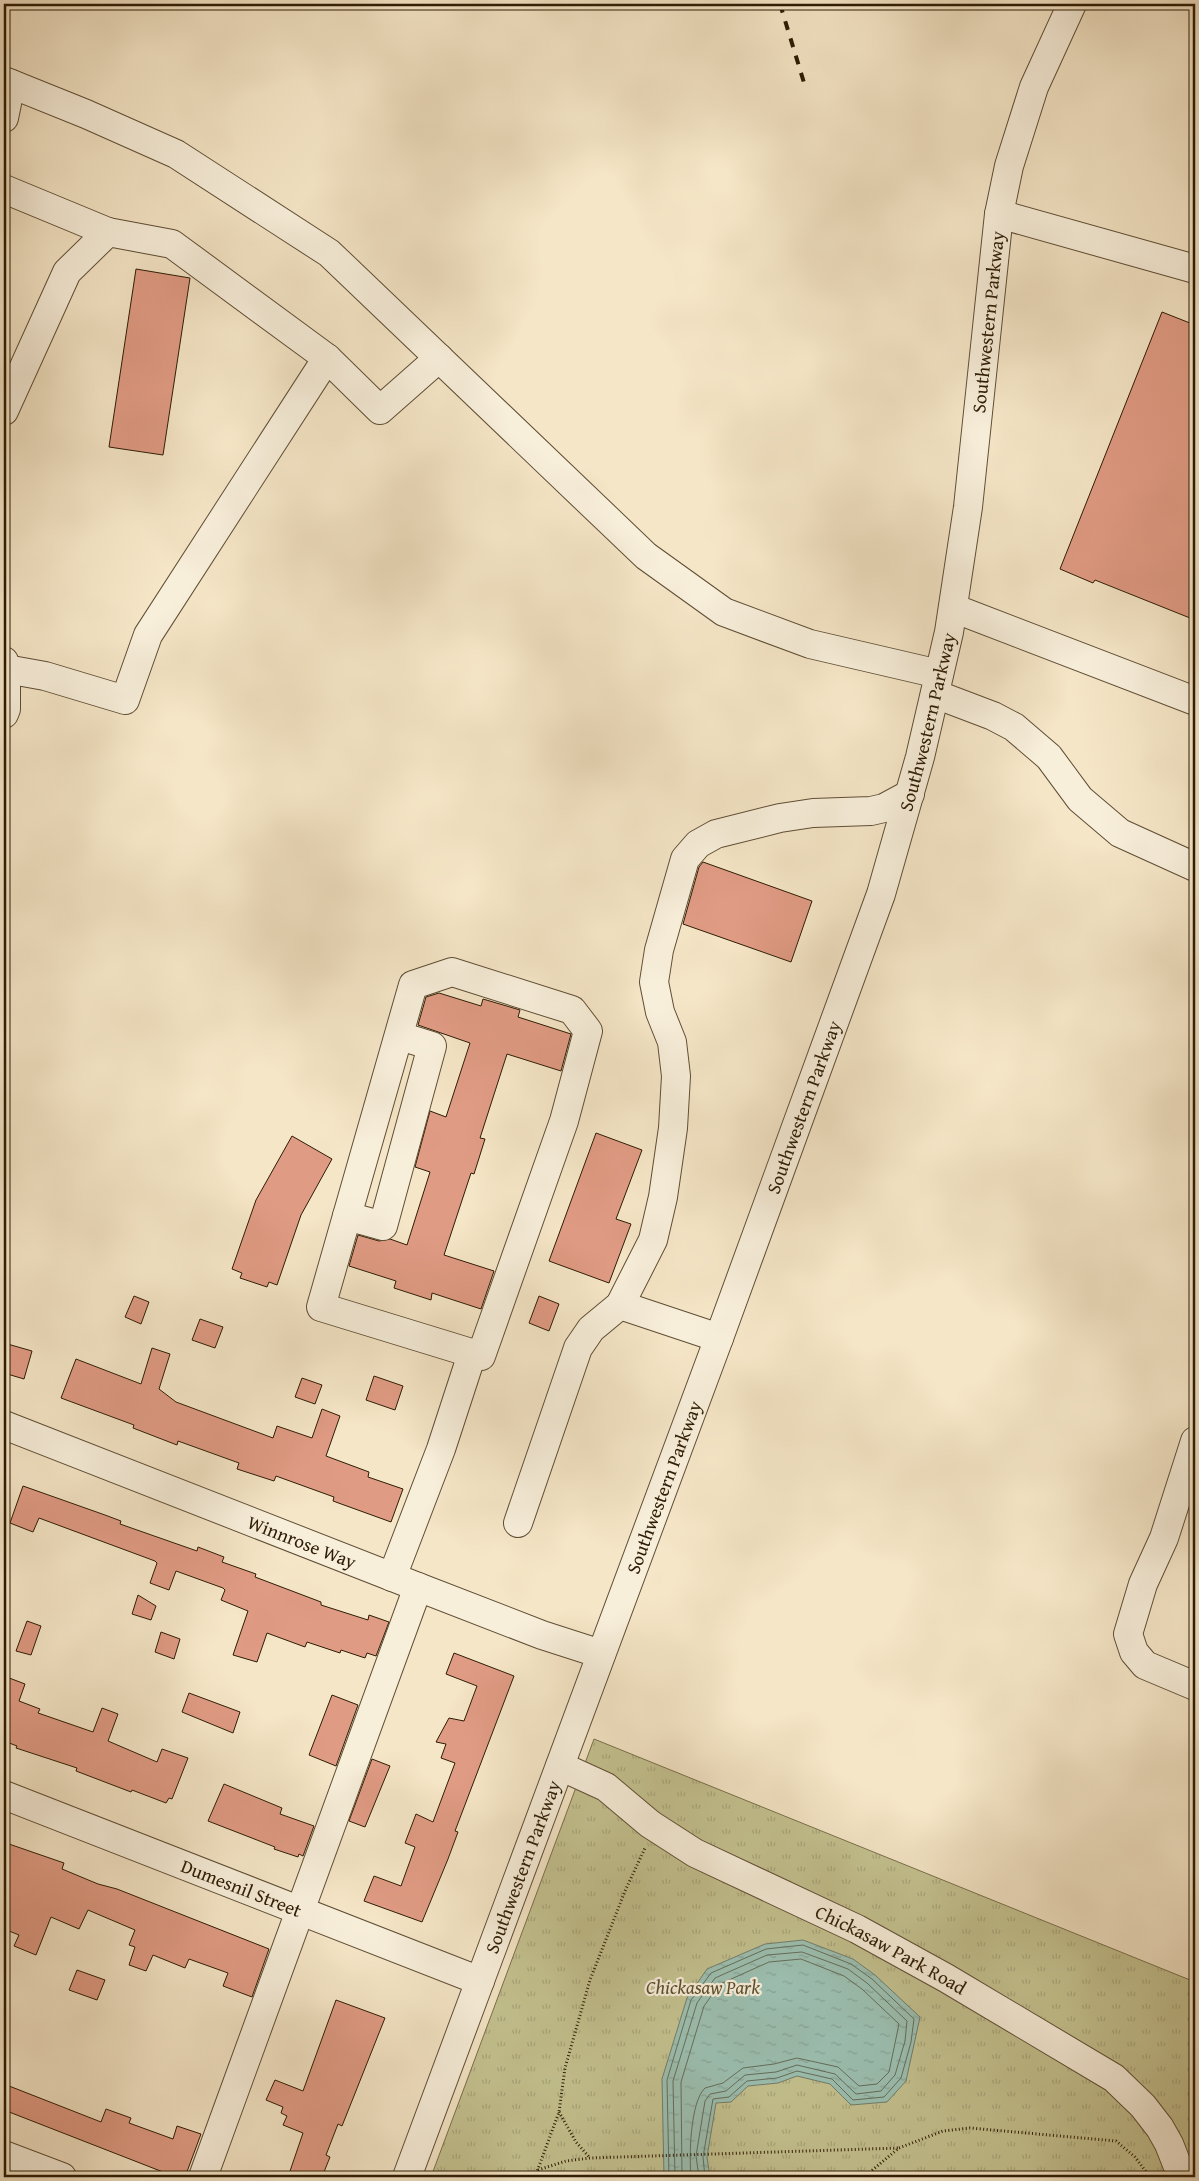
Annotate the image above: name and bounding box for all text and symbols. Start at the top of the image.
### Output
street label: Southwestern Parkway [964,229,1011,414]
street label: Southwestern Parkway [891,629,963,814]
street label: Southwestern Parkway [759,1016,848,1198]
street label: Southwestern Parkway [619,1396,709,1578]
street label: Winnrose Way [244,1508,361,1576]
street label: Southwestern Parkway [477,1776,568,1957]
street label: Dumesnil Street [177,1852,306,1924]
street label: Chickasaw Park Road [811,1897,973,2002]
park label: Chickasaw Park [646,1973,760,2001]

